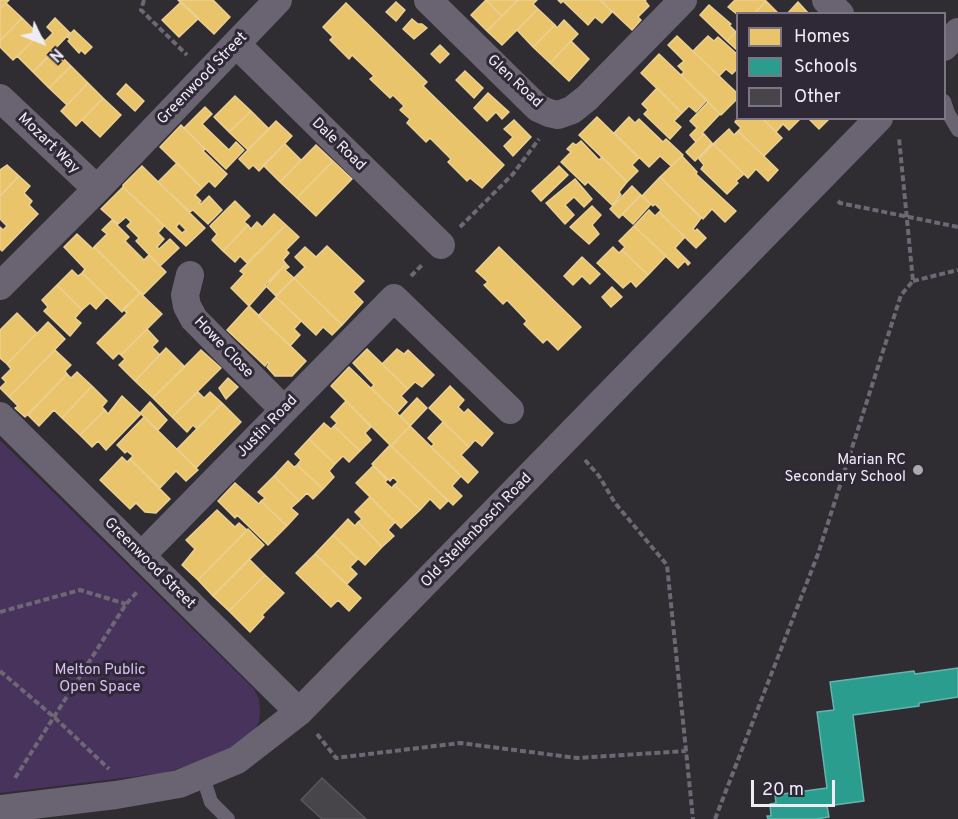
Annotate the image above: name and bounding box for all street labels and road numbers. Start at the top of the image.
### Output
street label: Greenwood Street [154,29,252,129]
street label: Glen Road [483,52,545,112]
street label: Mozart Way [13,110,83,178]
street label: Dale Road [307,115,369,175]
street label: Howe Close [190,314,256,382]
street label: Justin Road [234,392,302,462]
street label: Old Stellenbosch Road [418,470,536,592]
street label: Greenwood Street [100,515,198,613]

